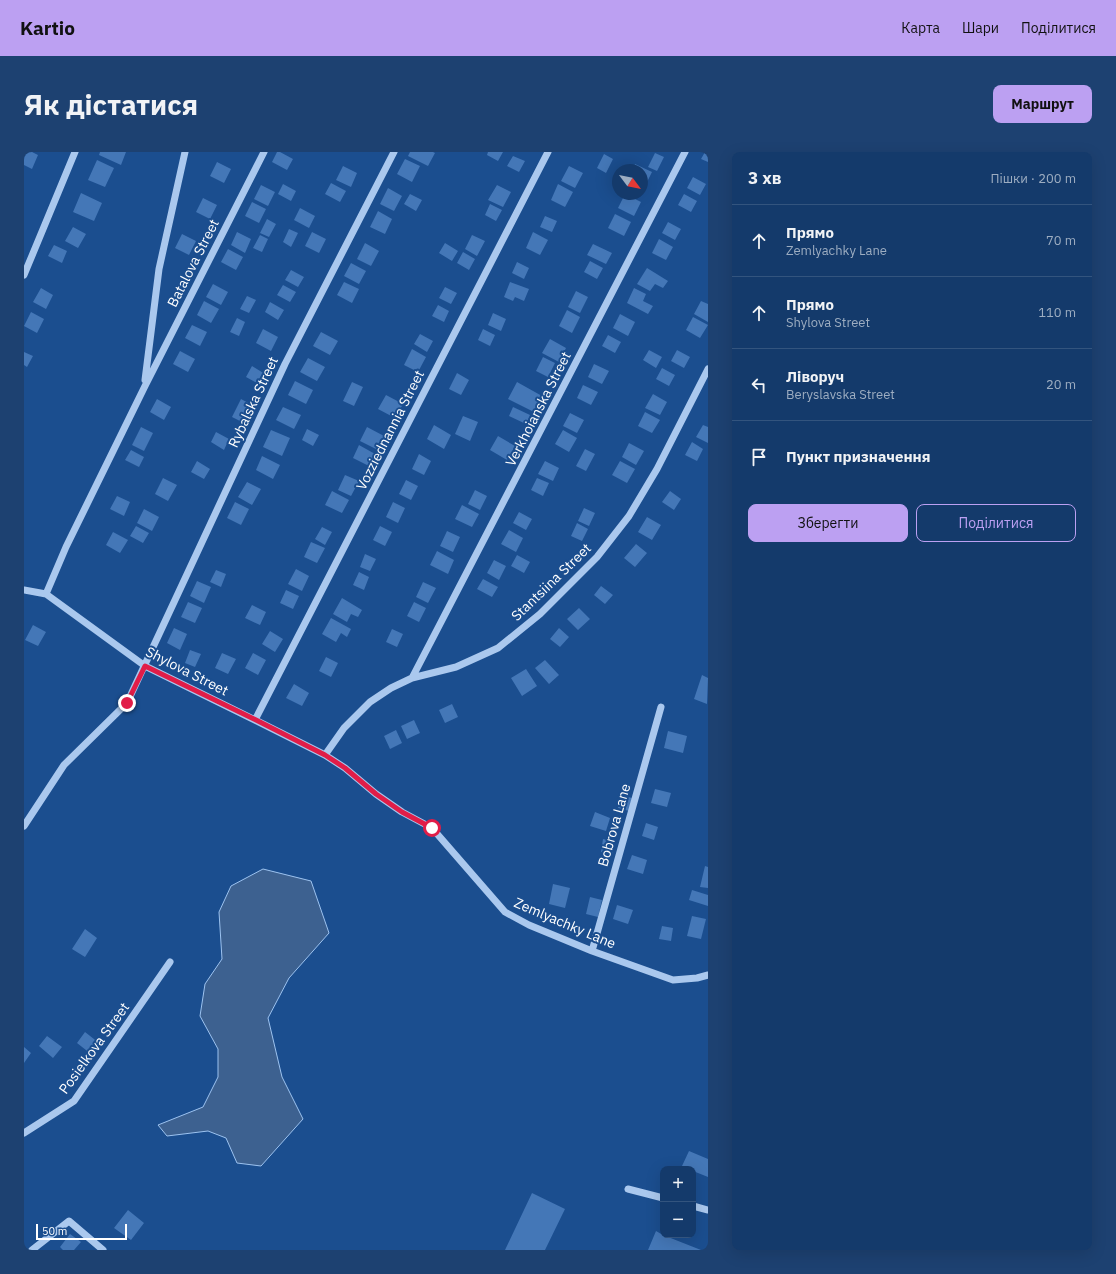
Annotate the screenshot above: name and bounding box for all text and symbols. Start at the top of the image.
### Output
text: Kartio [20,16,75,40]
text: Карта [901,19,940,37]
text: Шари [962,19,999,37]
text: Поділитися [1021,19,1096,37]
button: Маршрут [993,85,1092,123]
text: Як дістатися [24,86,198,123]
north arrow [612,164,648,200]
text: 3 хв [748,167,782,189]
text: Пішки · 200 m [990,170,1076,187]
street label: Batalova Street [163,216,223,310]
text: Прямо [786,223,834,242]
icon: ahead [748,230,770,252]
text: 70 m [1046,232,1076,249]
text: Zemlyachky Lane [786,242,887,259]
text: Прямо [786,295,834,314]
icon: ahead [748,302,770,324]
text: 110 m [1038,304,1076,321]
text: Shylova Street [786,314,870,331]
street label: Verkhoianska Street [501,349,575,469]
street label: Rybalska Street [224,353,282,450]
street label: Vozziednannia Street [352,367,428,493]
text: Ліворуч [786,367,844,386]
icon: left [748,374,770,396]
text: 20 m [1046,376,1076,393]
text: Beryslavska Street [786,386,895,403]
icon: arrive [748,446,770,468]
text: Пункт призначення [786,447,931,466]
button: Зберегти [748,504,908,542]
button: Поділитися [916,504,1076,542]
street label: Stantsiina Street [507,539,595,625]
street label: Shylova Street [143,642,231,700]
route end [118,694,136,712]
street label: Bobrova Lane [594,781,635,869]
route start [423,819,441,837]
street label: Zemlyachky Lane [511,893,619,953]
street label: Posielkova Street [55,999,133,1097]
map controls [660,1166,696,1238]
button: + [660,1166,696,1202]
button: − [660,1202,696,1238]
scale bar [36,1222,127,1241]
text: 50 m [42,1224,67,1238]

